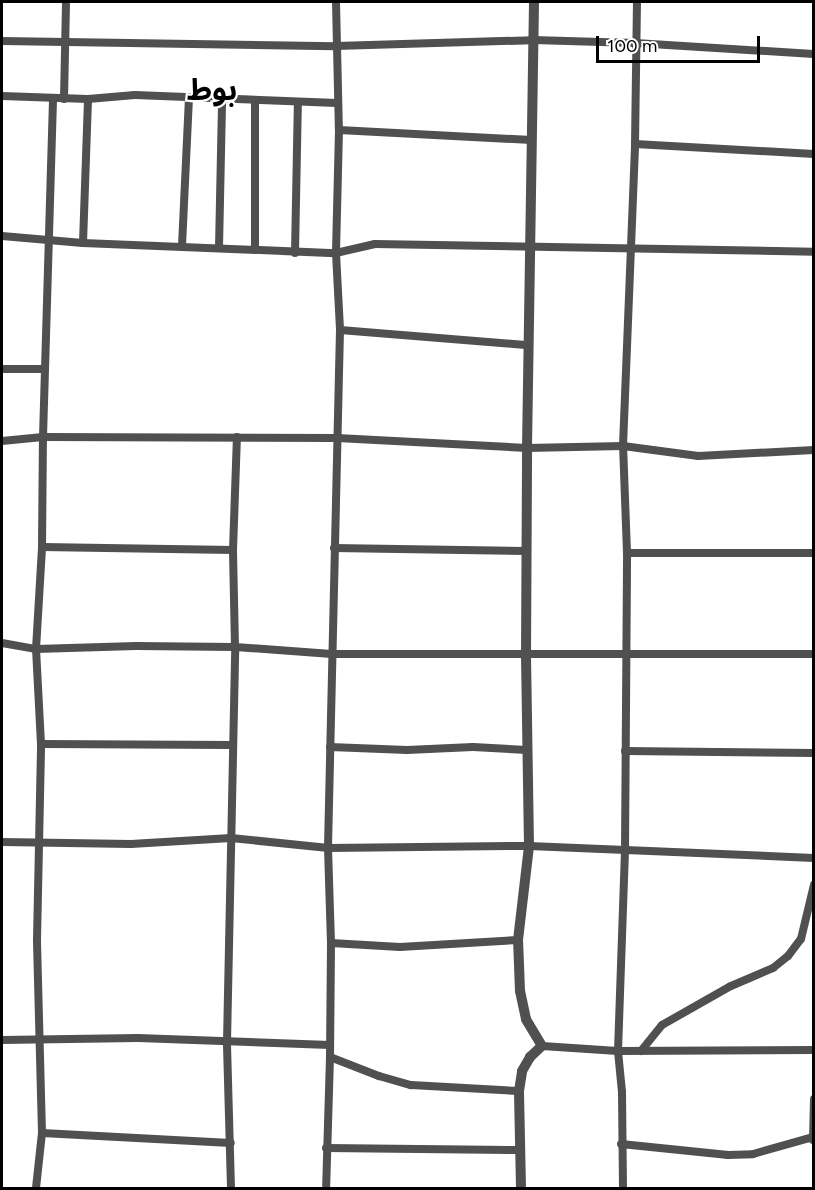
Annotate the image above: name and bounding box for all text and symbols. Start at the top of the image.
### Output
scale bar [599,24,762,62]
text: 100 m [607,35,657,57]
district label: بوط [187,72,237,108]

